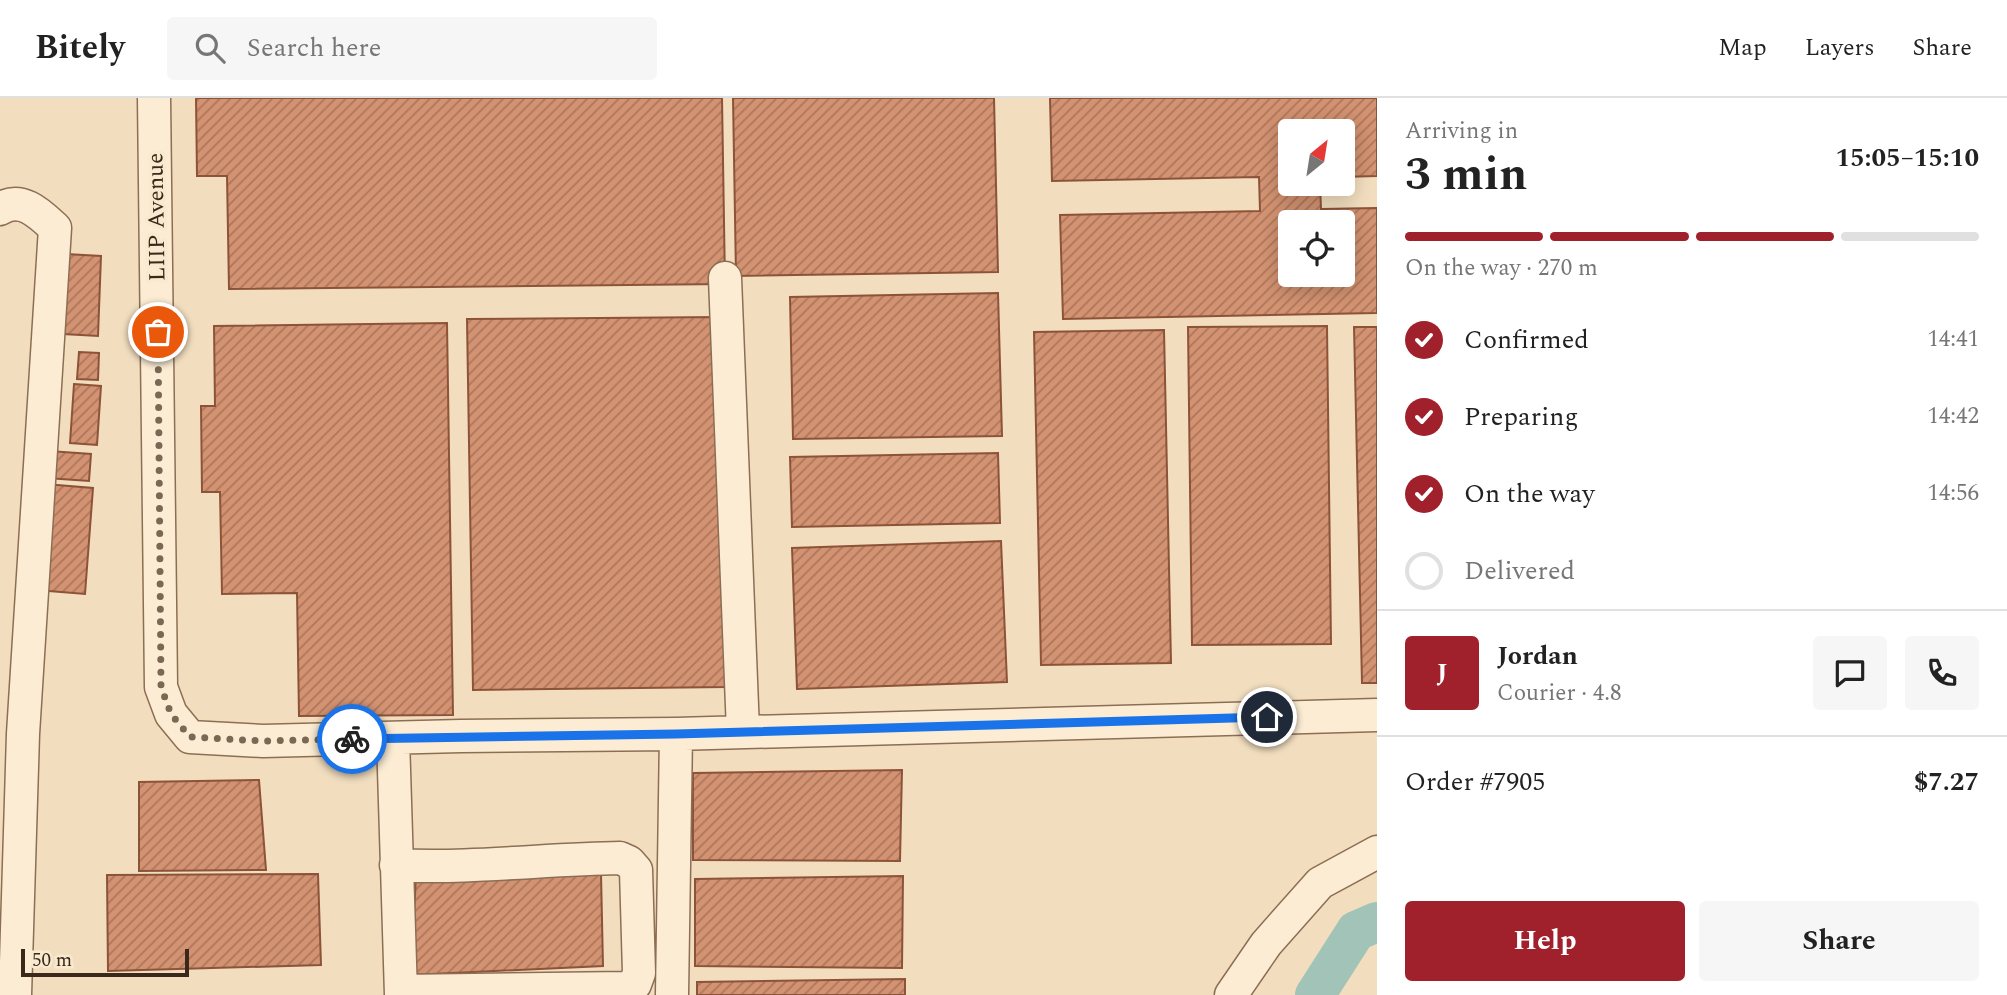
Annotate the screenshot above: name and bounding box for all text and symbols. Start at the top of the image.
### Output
search box [167,17,657,80]
text: Bitely [35,23,125,73]
text: Search here [247,28,381,68]
icon: search [191,29,229,67]
text: Map [1718,30,1767,66]
text: Layers [1805,30,1875,66]
text: Share [1913,30,1972,66]
text: Arriving in [1405,114,1518,149]
north arrow [1278,119,1354,196]
map controls [1278,119,1355,287]
text: 15:05–15:10 [1835,138,1979,178]
text: 3 min [1405,140,1527,210]
street label: LIIP Avenue [138,152,176,282]
button: locate [1278,210,1355,287]
text: On the way · 270 m [1405,251,1598,286]
pin [128,302,188,362]
icon: bag [139,313,177,351]
text: Confirmed [1464,320,1589,360]
icon: check [1405,321,1443,359]
text: 14:41 [1927,322,1979,357]
text: Preparing [1464,397,1578,437]
icon: check [1405,398,1443,436]
text: 14:42 [1927,399,1979,434]
text: On the way [1464,474,1595,514]
icon: check [1405,475,1443,513]
text: 14:56 [1927,476,1979,511]
text: Delivered [1464,551,1575,591]
text: Jordan [1497,636,1578,676]
button: chat [1813,636,1887,710]
button: phone [1905,636,1979,710]
text: J [1436,653,1448,693]
text: Courier · 4.8 [1497,676,1622,711]
pin [1237,687,1297,747]
icon: home [1248,698,1286,736]
courier [317,704,387,774]
icon: bike [333,720,371,758]
text: Order #7905 [1405,762,1545,802]
text: $7.27 [1914,762,1979,802]
button: Help [1405,901,1685,981]
button: Share [1699,901,1979,981]
scale bar [21,946,189,978]
text: 50 m [32,946,72,975]

